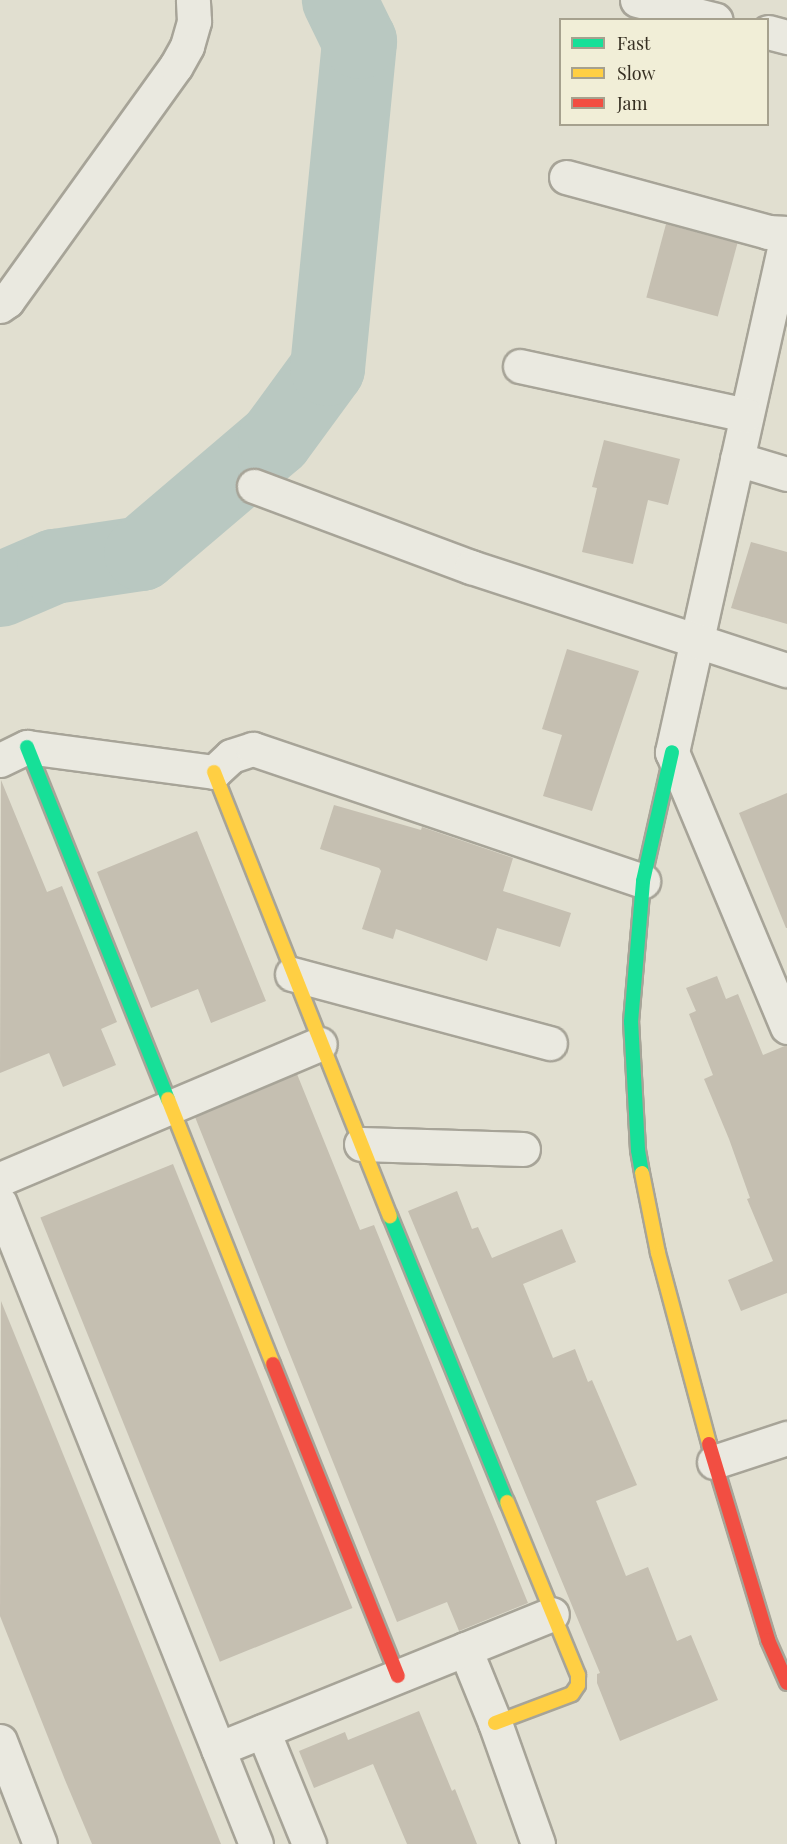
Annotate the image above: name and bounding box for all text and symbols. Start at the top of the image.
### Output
legend [559,18,769,126]
text: Fast [617,31,650,55]
text: Slow [617,61,655,85]
text: Jam [617,91,647,115]

